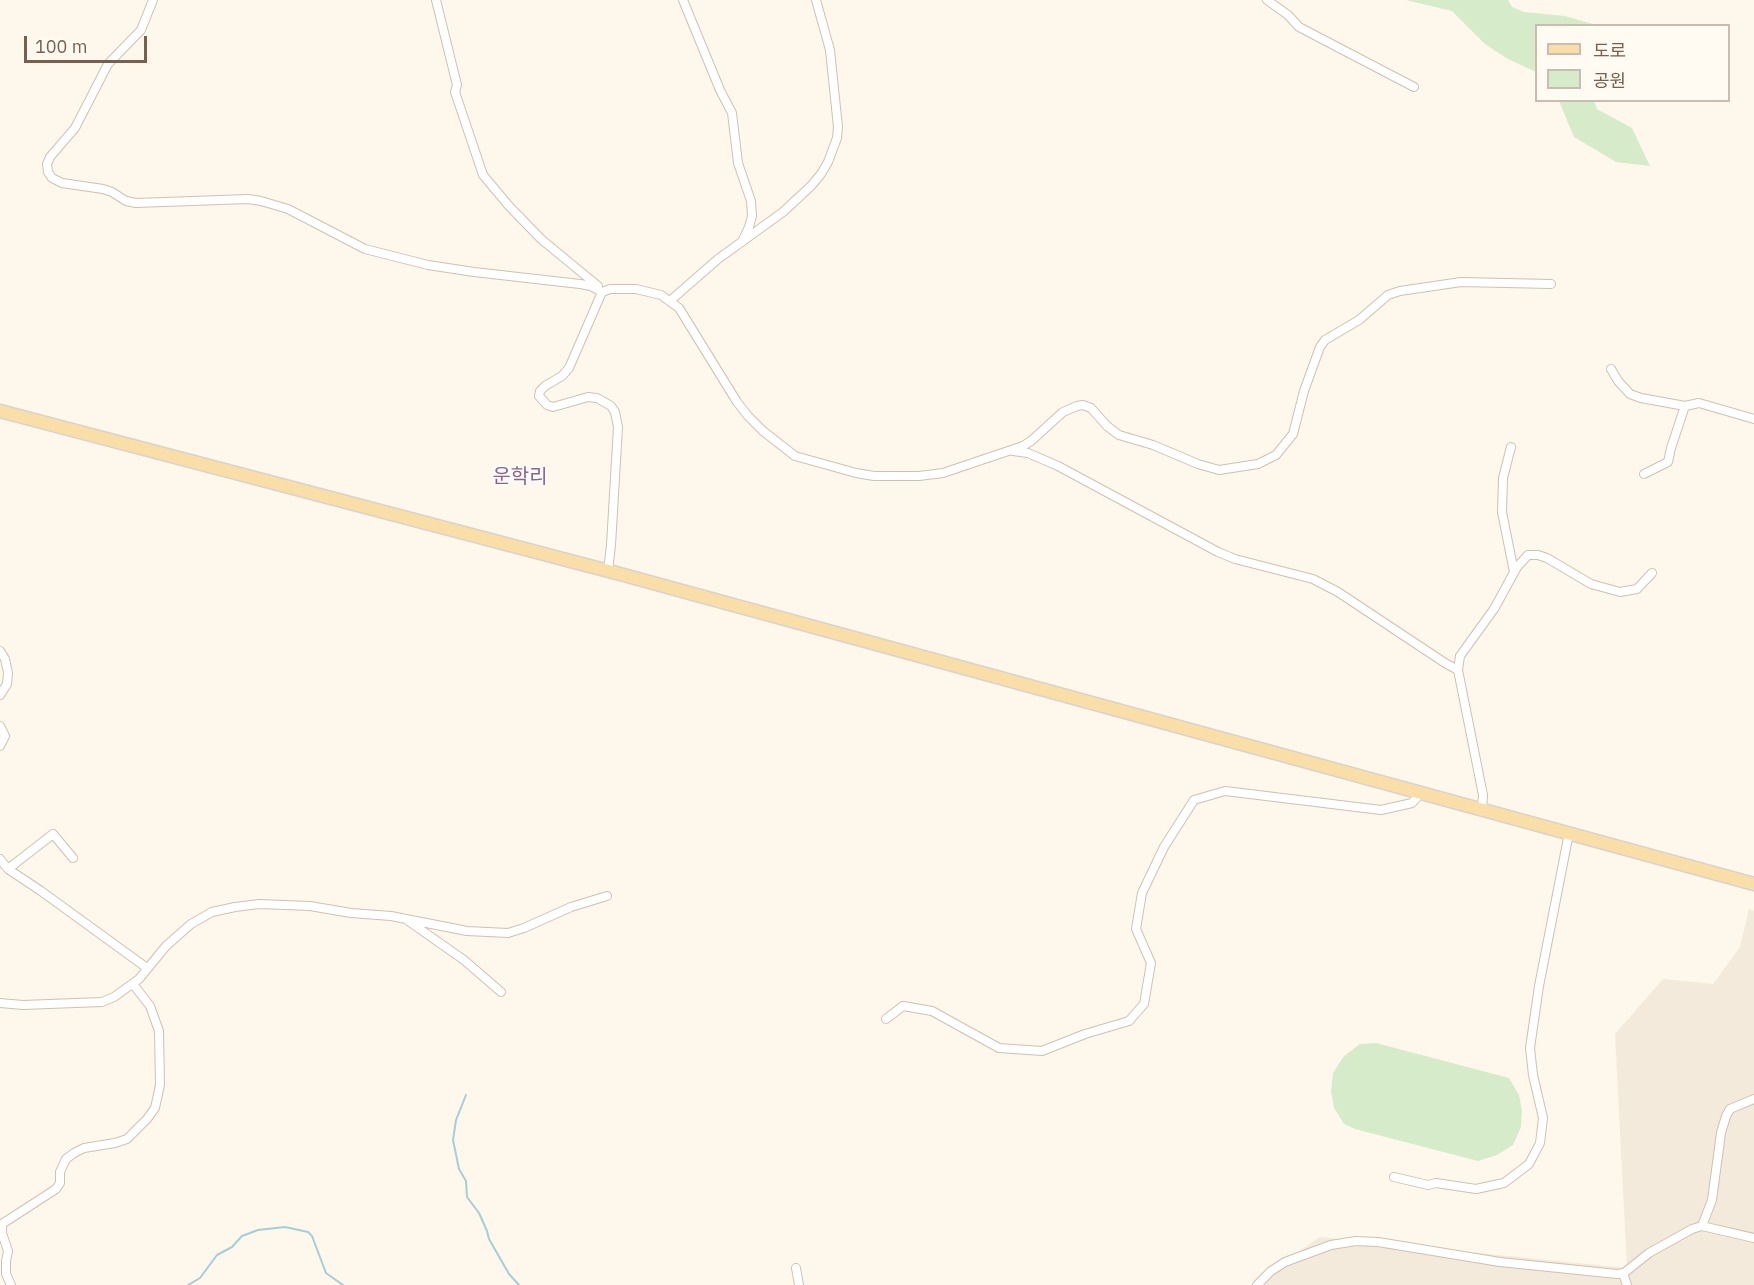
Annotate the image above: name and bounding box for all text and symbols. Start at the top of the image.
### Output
scale bar [27,24,150,62]
legend [1535,24,1730,102]
text: 100 m [35,35,87,58]
text: 도로 [1593,39,1626,62]
text: 공원 [1593,69,1626,92]
district label: 운학리 [492,465,548,489]

